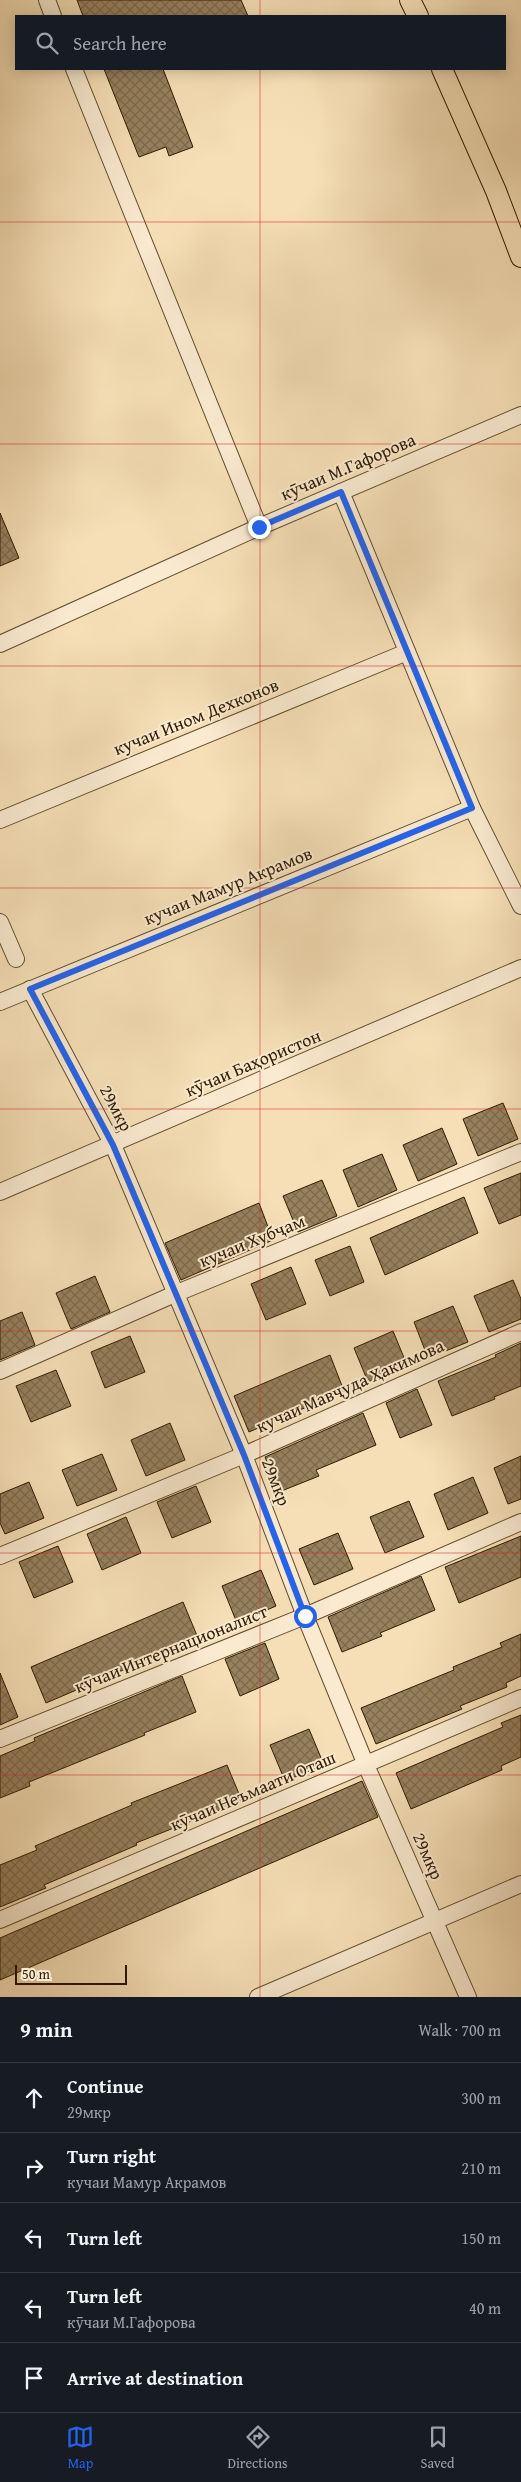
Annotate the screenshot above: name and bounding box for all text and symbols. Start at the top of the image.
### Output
search box [15,15,506,70]
icon: search [33,29,61,57]
text: Search here [73,29,167,57]
street label: кӯчаи М.Гафорова [276,426,420,507]
route end [248,516,271,539]
street label: кучаи Ином Дехконов [109,671,283,762]
street label: кучаи Мамур Акрамов [140,839,316,932]
street label: кӯчаи Баҳористон [181,1022,325,1103]
street label: 29мкр [93,1080,140,1136]
street label: кучаи Хубҷам [195,1207,309,1274]
street label: кучаи Мавҷуда Ҳакимова [251,1332,449,1439]
street label: 29мкр [255,1454,298,1510]
street label: кӯчаи Интернационалист [70,1597,272,1700]
route start [294,1605,317,1628]
street label: кӯчаи Неъмаати Оташ [166,1743,340,1838]
street label: 29мкр [406,1828,451,1884]
scale bar [15,1962,128,1985]
text: 50 m [22,1964,50,1984]
text: 9 min [20,2014,72,2045]
text: Walk · 700 m [418,2018,501,2042]
text: Continue [67,2072,144,2100]
icon: ahead [20,2084,48,2112]
text: 300 m [461,2086,501,2110]
text: 29мкр [67,2100,111,2124]
text: Turn right [67,2142,156,2170]
icon: right [20,2154,48,2182]
text: 210 m [461,2156,501,2180]
text: кучаи Мамур Акрамов [67,2170,226,2194]
icon: left [20,2224,48,2252]
text: Turn left [67,2224,142,2252]
text: 150 m [461,2226,501,2250]
text: Turn left [67,2282,142,2310]
icon: left [20,2294,48,2322]
text: 40 m [469,2296,501,2320]
text: кӯчаи М.Гафорова [67,2310,196,2334]
icon: arrive [20,2364,48,2392]
text: Arrive at destination [67,2364,243,2392]
tab: Map [66,2423,94,2473]
tab: Directions [227,2423,288,2473]
tab: Saved [421,2423,455,2473]

